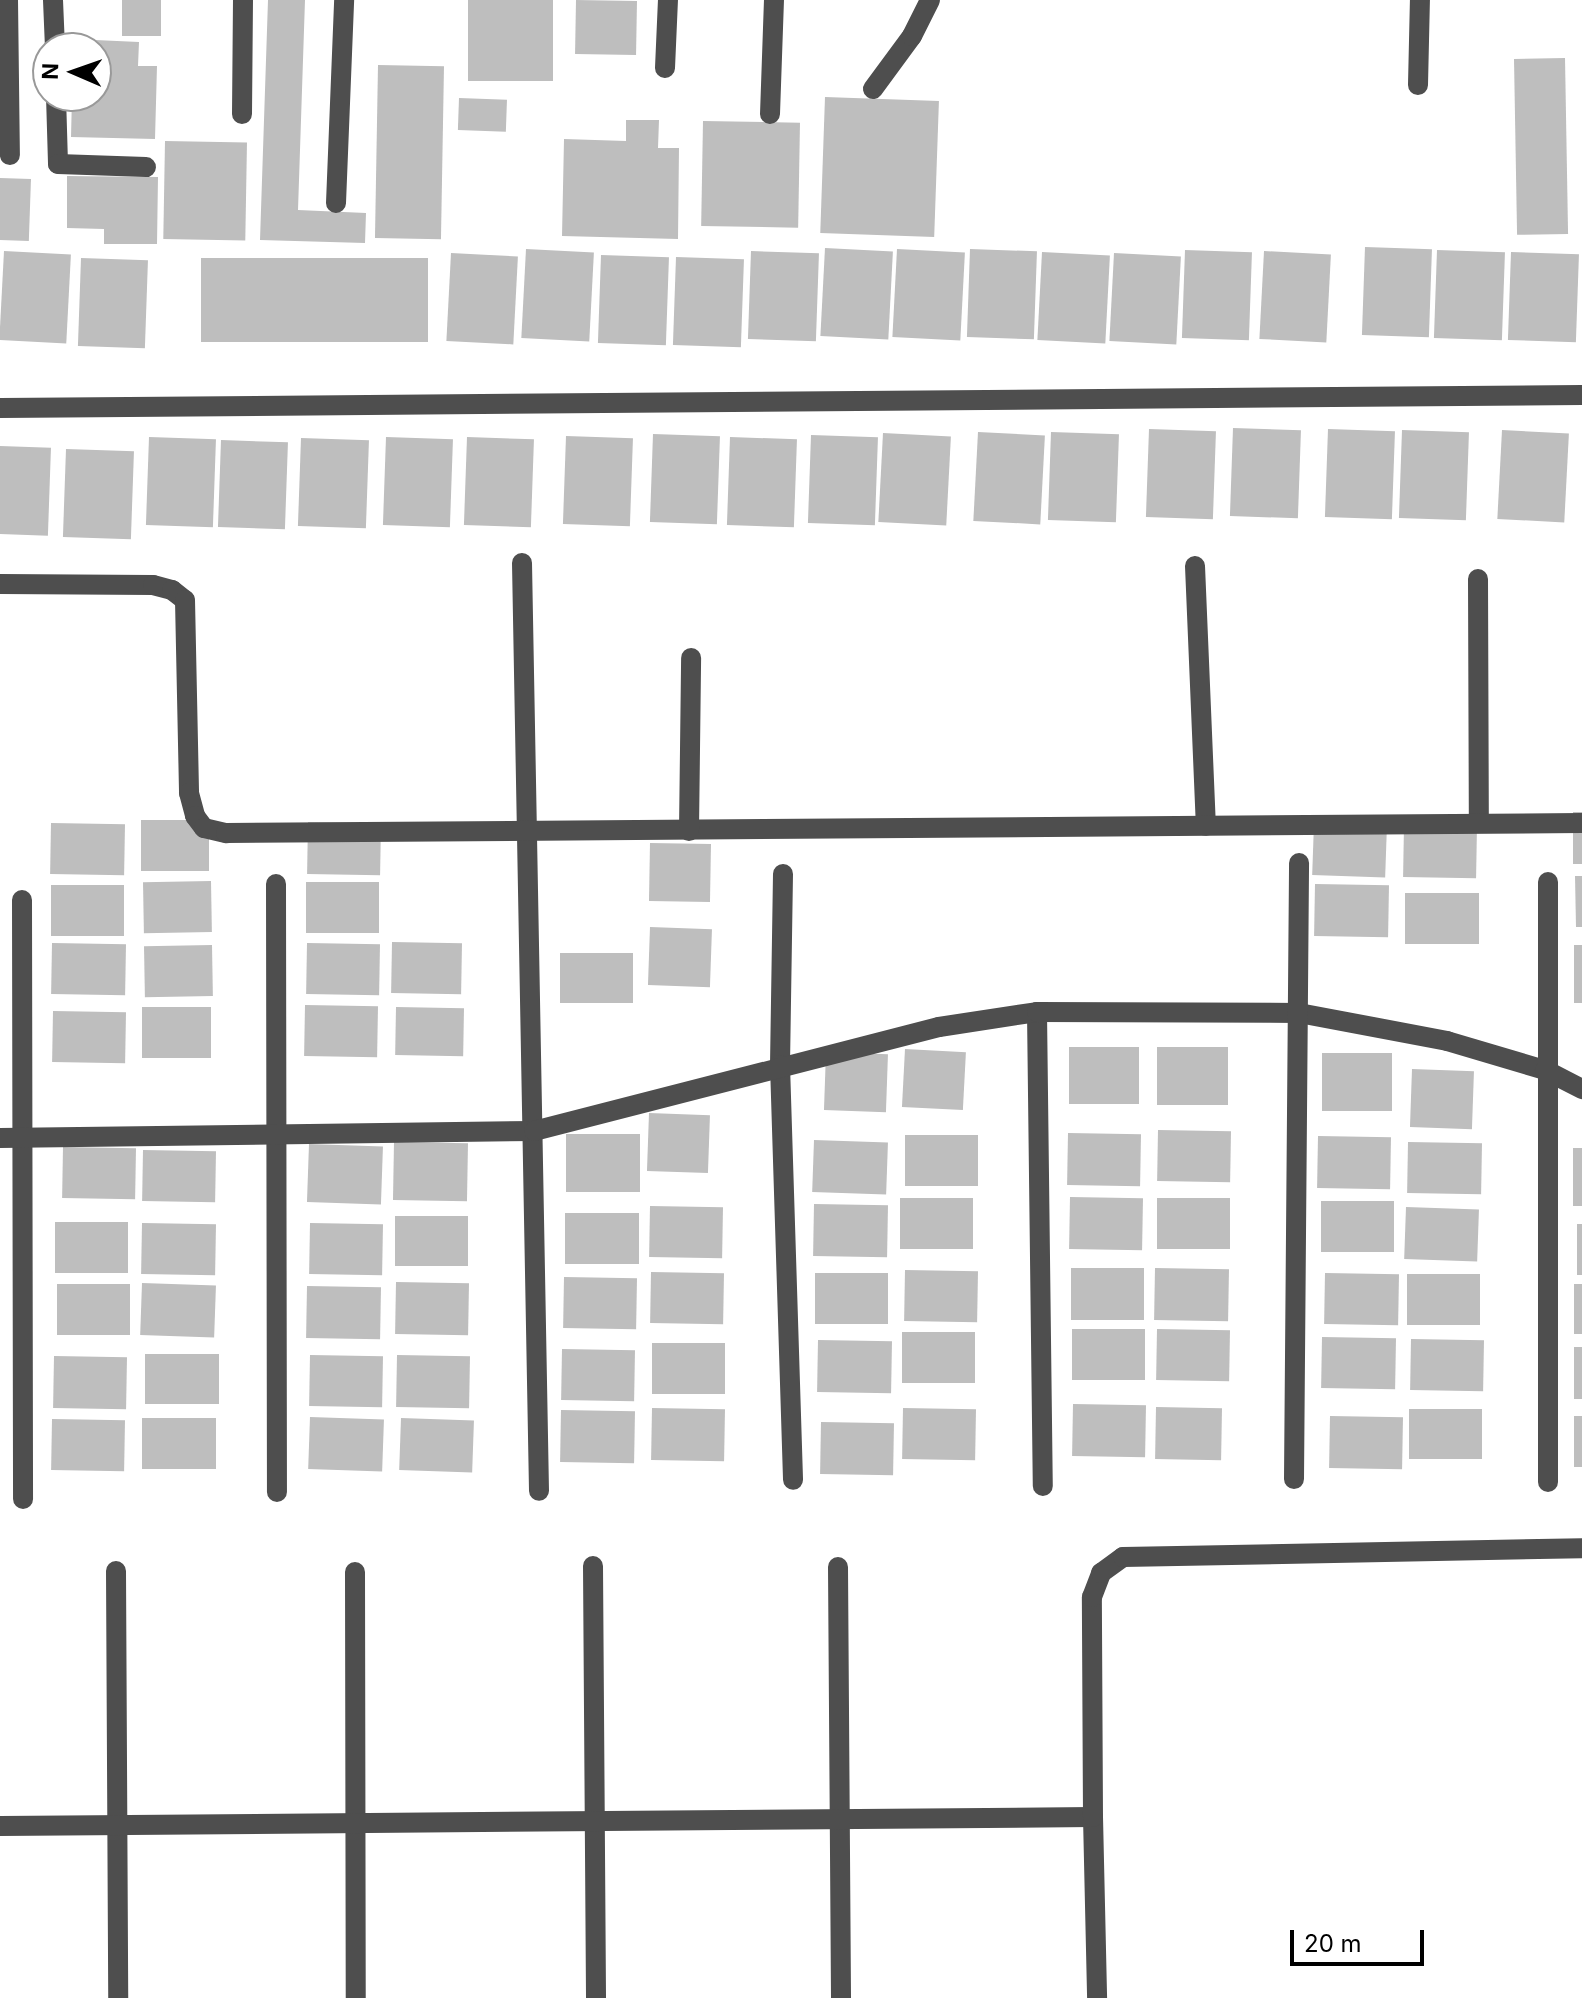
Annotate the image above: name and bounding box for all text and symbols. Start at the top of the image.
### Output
north arrow [32,32,112,112]
text: N [37,62,63,80]
scale bar [1294,1914,1428,1964]
text: 20 m [1304,1929,1362,1958]

